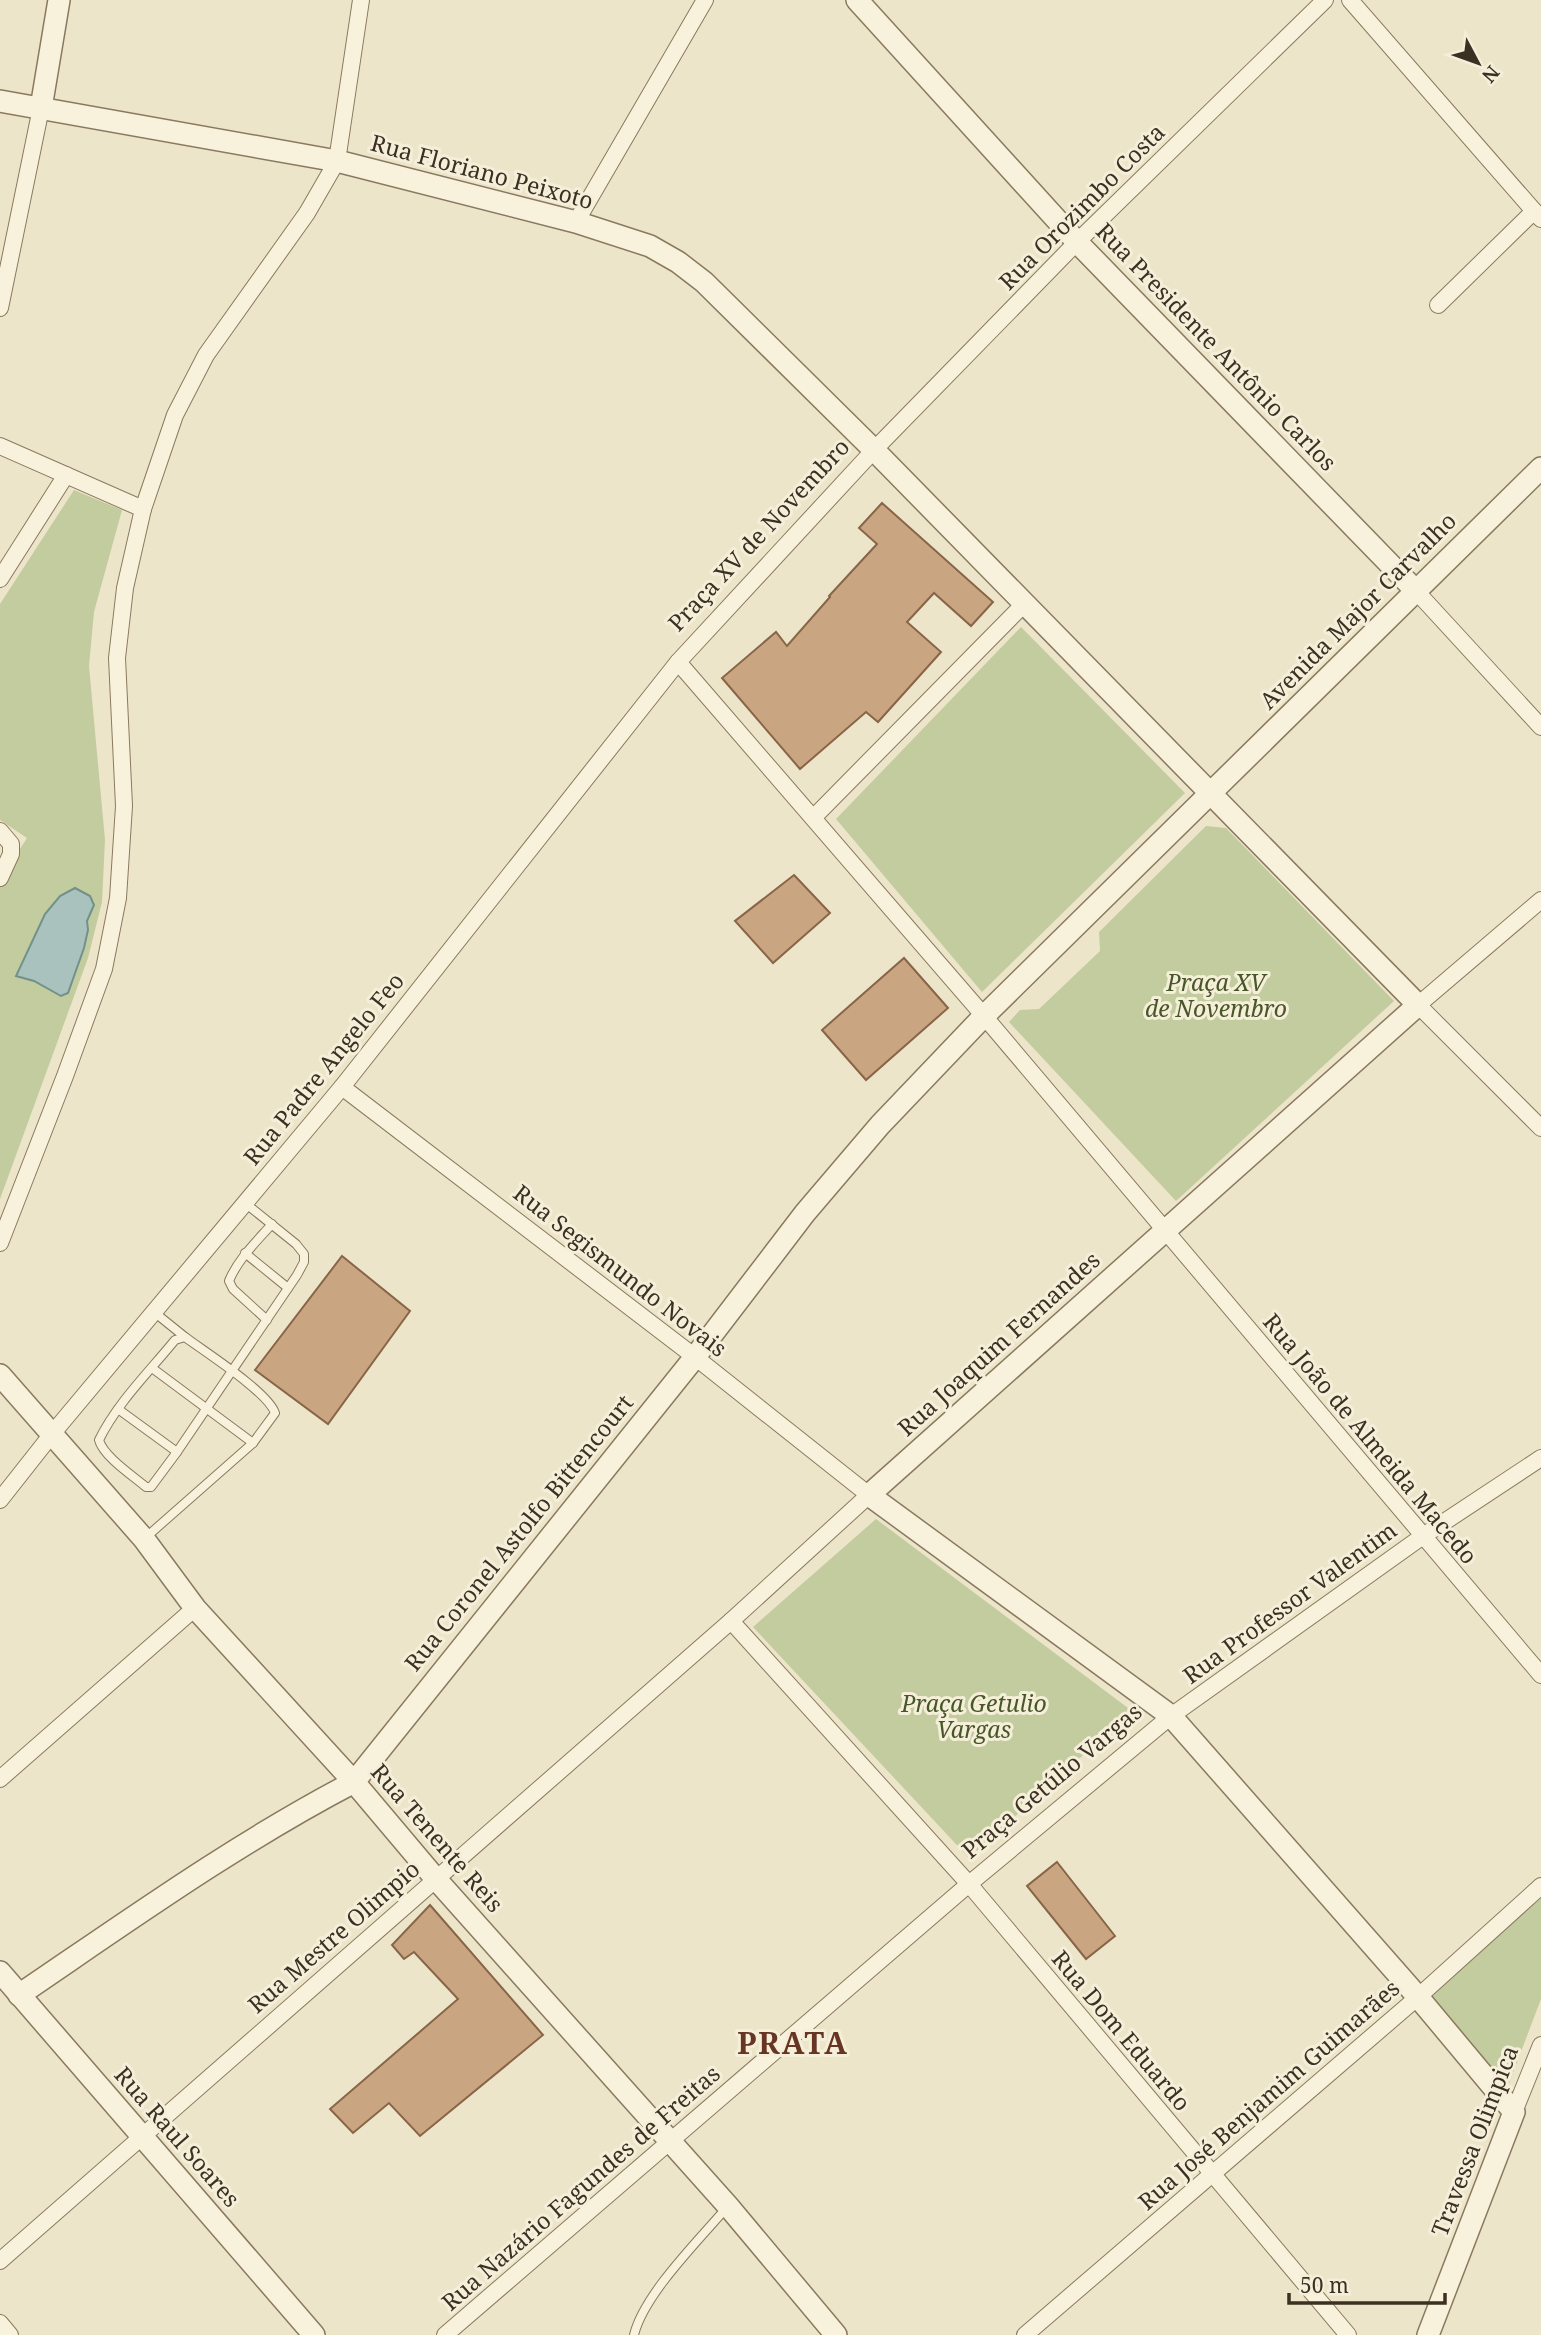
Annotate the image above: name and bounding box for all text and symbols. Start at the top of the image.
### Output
north arrow [1443,28,1513,98]
text: N [1476,60,1506,88]
street label: Rua Orozimbo Costa [991,116,1171,296]
street label: Rua Floriano Peixoto [367,126,597,216]
street label: Rua Presidente Antônio Carlos [1089,215,1344,477]
street label: Praça XV de Novembro [660,431,856,638]
street label: Avenida Major Carvalho [1252,505,1463,716]
street label: Rua Padre Angelo Feo [236,965,411,1171]
park label: Praça XV de Novembro [1145,966,1287,1024]
street label: Rua Segismundo Novais [507,1177,734,1364]
street label: Rua Joaquim Fernandes [890,1244,1106,1443]
street label: Rua João de Almeida Macedo [1256,1306,1485,1570]
street label: Rua Coronel Astolfo Bittencourt [397,1387,640,1677]
street label: Rua Professor Valentim [1176,1514,1403,1691]
park label: Praça Getulio Vargas [900,1687,1047,1745]
street label: Praça Getúlio Vargas [954,1695,1148,1865]
street label: Rua Tenente Reis [364,1756,511,1919]
street label: Rua Mestre Olimpio [241,1853,426,2020]
street label: Rua Dom Eduardo [1045,1943,1198,2117]
street label: Rua José Benjamim Guimarães [1131,1972,1406,2217]
district label: PRATA [737,2022,849,2063]
street label: Travessa Olimpica [1423,2041,1525,2241]
street label: Rua Nazário Fagundes de Freitas [434,2057,726,2317]
street label: Rua Raul Soares [108,2059,248,2213]
scale bar [1289,2262,1445,2306]
text: 50 m [1300,2271,1349,2299]

